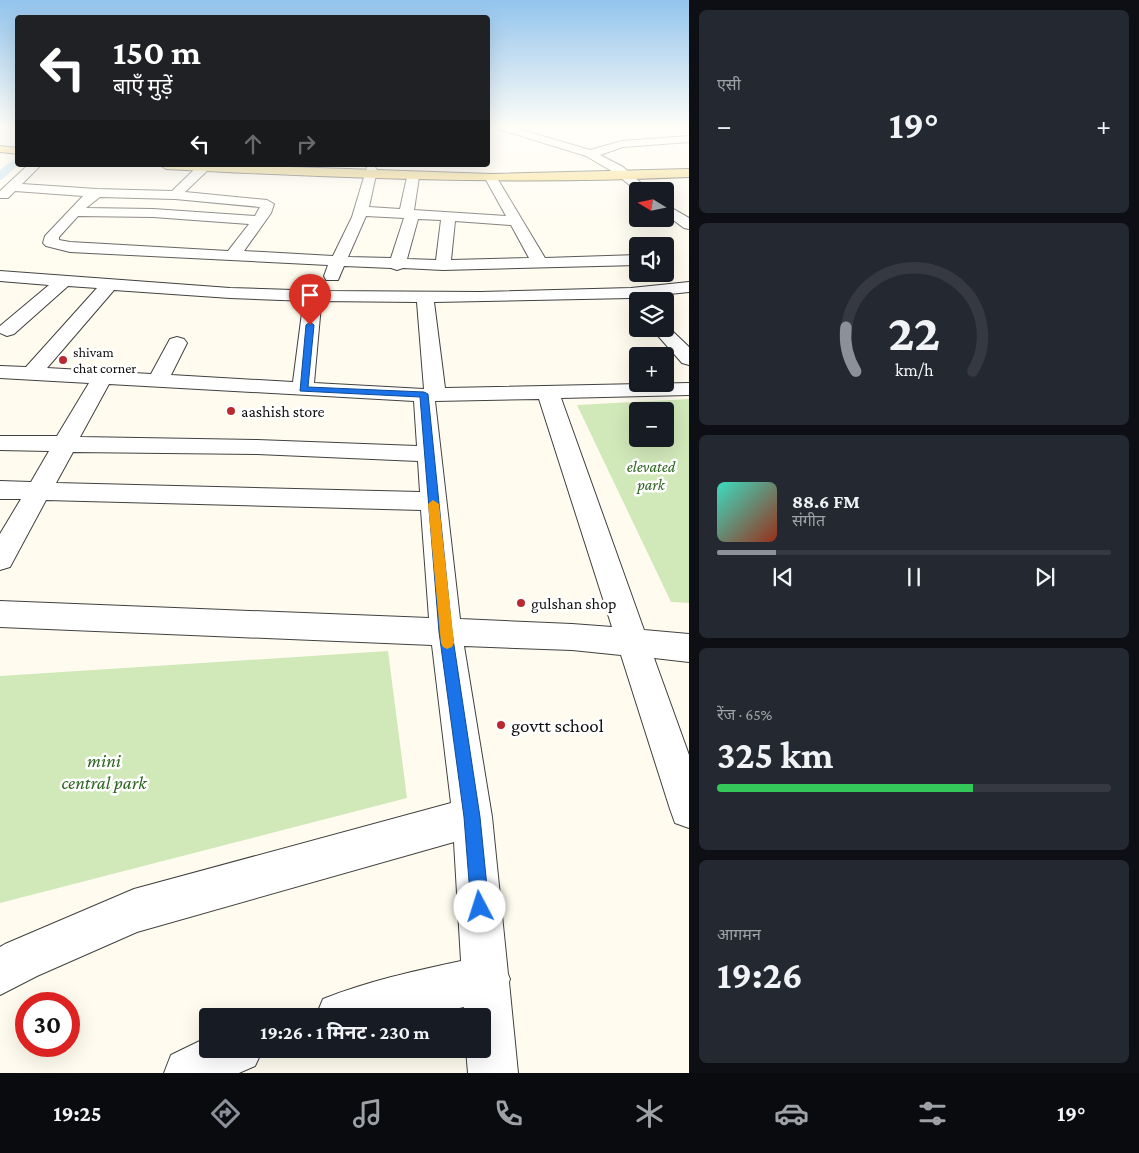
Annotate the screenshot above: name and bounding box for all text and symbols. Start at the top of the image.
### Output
text: 150 m [113,33,201,72]
icon: left [30,35,95,100]
text: बाएँ मुड़ें [113,74,172,99]
text: एसी [717,76,741,93]
text: 19° [889,104,939,146]
text: − [717,110,732,141]
text: + [1096,110,1111,141]
icon: left [186,130,214,158]
icon: ahead [239,130,267,158]
icon: right [292,130,320,158]
north arrow [629,182,674,228]
map controls [629,182,674,447]
button: sound [629,237,674,282]
pin [289,274,331,325]
icon: arrive [296,281,324,309]
button: layers [629,292,674,337]
text: 22 [888,303,940,361]
place label: shivam chat corner [73,344,136,376]
button: + [629,347,674,392]
marker: shivam chat corner [57,354,69,366]
text: km/h [895,360,934,380]
button: − [629,402,674,447]
place label: aashish store [241,403,325,420]
marker: aashish store [225,405,237,417]
park label: elevated park [627,458,676,494]
text: 88.6 FM [792,491,860,512]
text: संगीत [792,512,825,529]
icon: previous [769,563,797,591]
icon: pause [900,563,928,591]
icon: next [1031,563,1059,591]
place label: gulshan shop [531,595,617,613]
marker: gulshan shop [515,597,527,609]
text: रेंज · 65% [717,706,772,723]
place label: govtt school [511,715,604,736]
marker: govtt school [495,719,507,731]
text: 325 km [717,734,833,776]
park label: mini central park [61,750,147,793]
position arrow [453,880,505,932]
text: आगमन [717,926,761,943]
text: 19:26 [717,954,803,996]
speed limit sign: 30 [15,992,80,1057]
text: 19:26 · 1 मिनट · 230 m [260,1022,430,1043]
icon: directions [208,1096,243,1131]
icon: music [350,1096,385,1131]
icon: phone [491,1096,526,1131]
icon: climate [632,1096,667,1131]
icon: car [774,1096,809,1131]
icon: filters [915,1096,950,1131]
text: 19:25 [53,1101,102,1126]
text: 19° [1057,1101,1086,1126]

